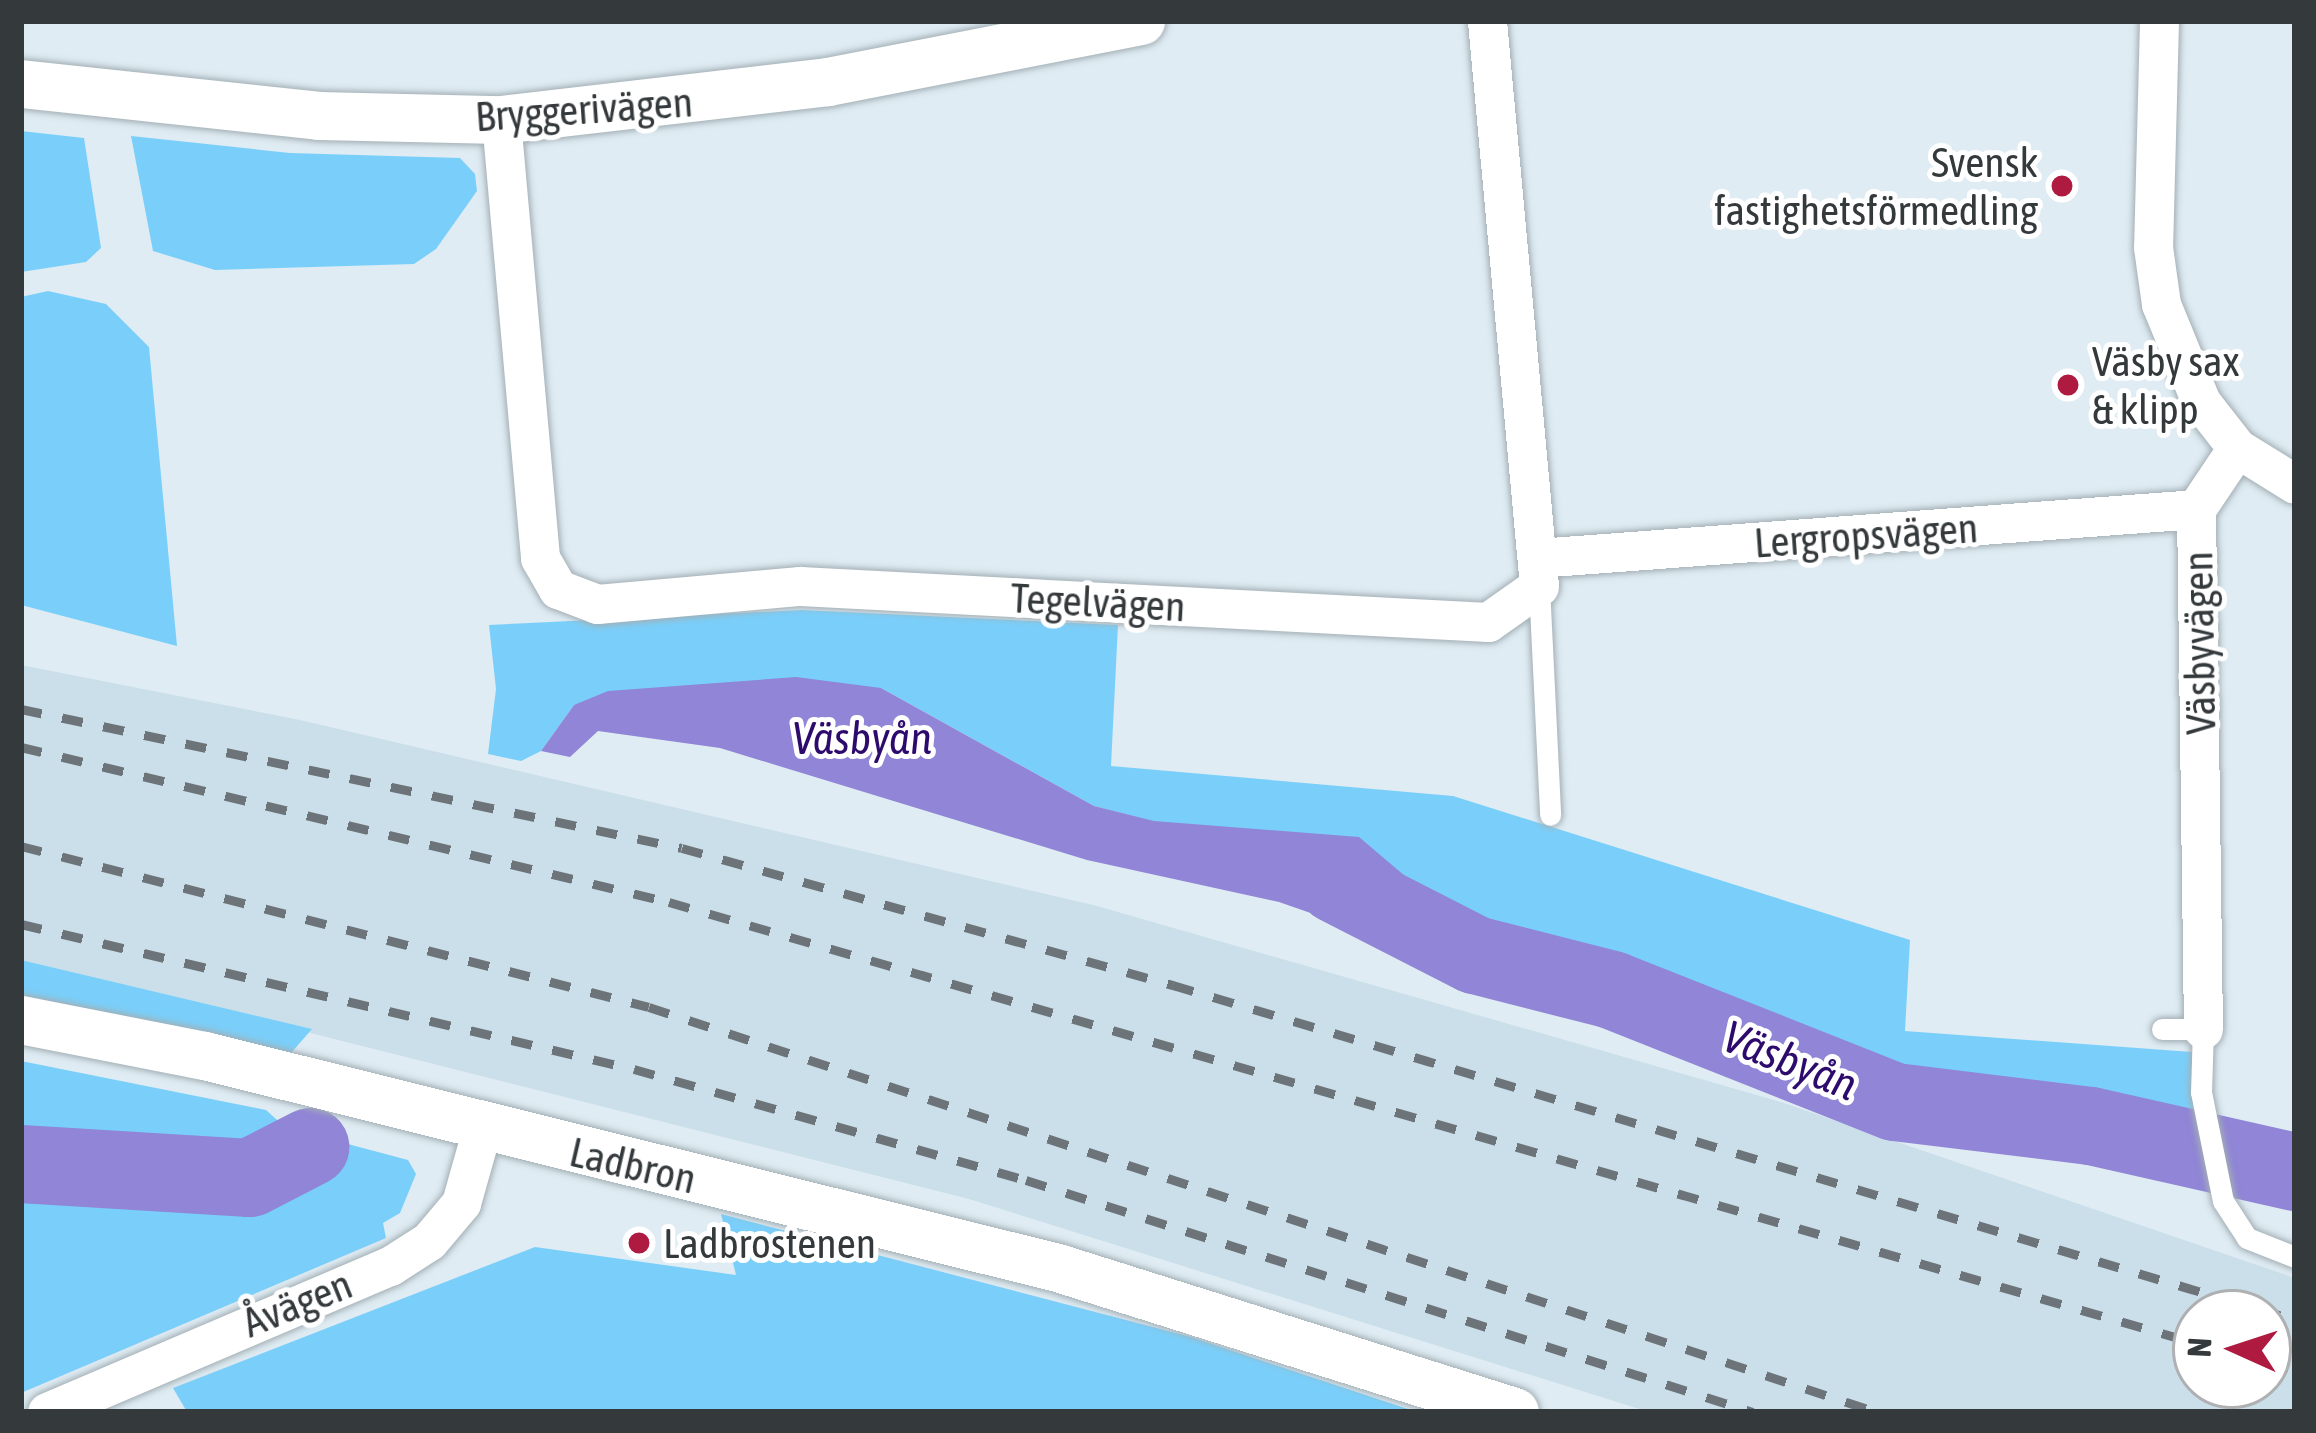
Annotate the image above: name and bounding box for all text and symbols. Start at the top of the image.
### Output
street label: Bryggerivägen [473,76,695,142]
place label: Svensk fastighetsförmedling [1714,137,2038,236]
marker: Svensk fastighetsförmedling [2049,173,2075,199]
place label: Väsby sax & klipp [2092,336,2240,434]
marker: Väsby sax & klipp [2055,372,2081,398]
street label: Lergropsvägen [1752,502,1980,568]
street label: Väsbyvägen [2172,551,2226,735]
street label: Tegelvägen [1009,572,1187,632]
water label: Väsbyån [792,712,932,766]
water label: Väsbyån [1715,1010,1865,1112]
street label: Ladbron [565,1126,701,1204]
place label: Ladbrostenen [663,1218,876,1268]
marker: Ladbrostenen [626,1230,652,1256]
street label: Åvägen [235,1258,359,1348]
north arrow [2172,1289,2292,1409]
text: N [2180,1337,2219,1358]

